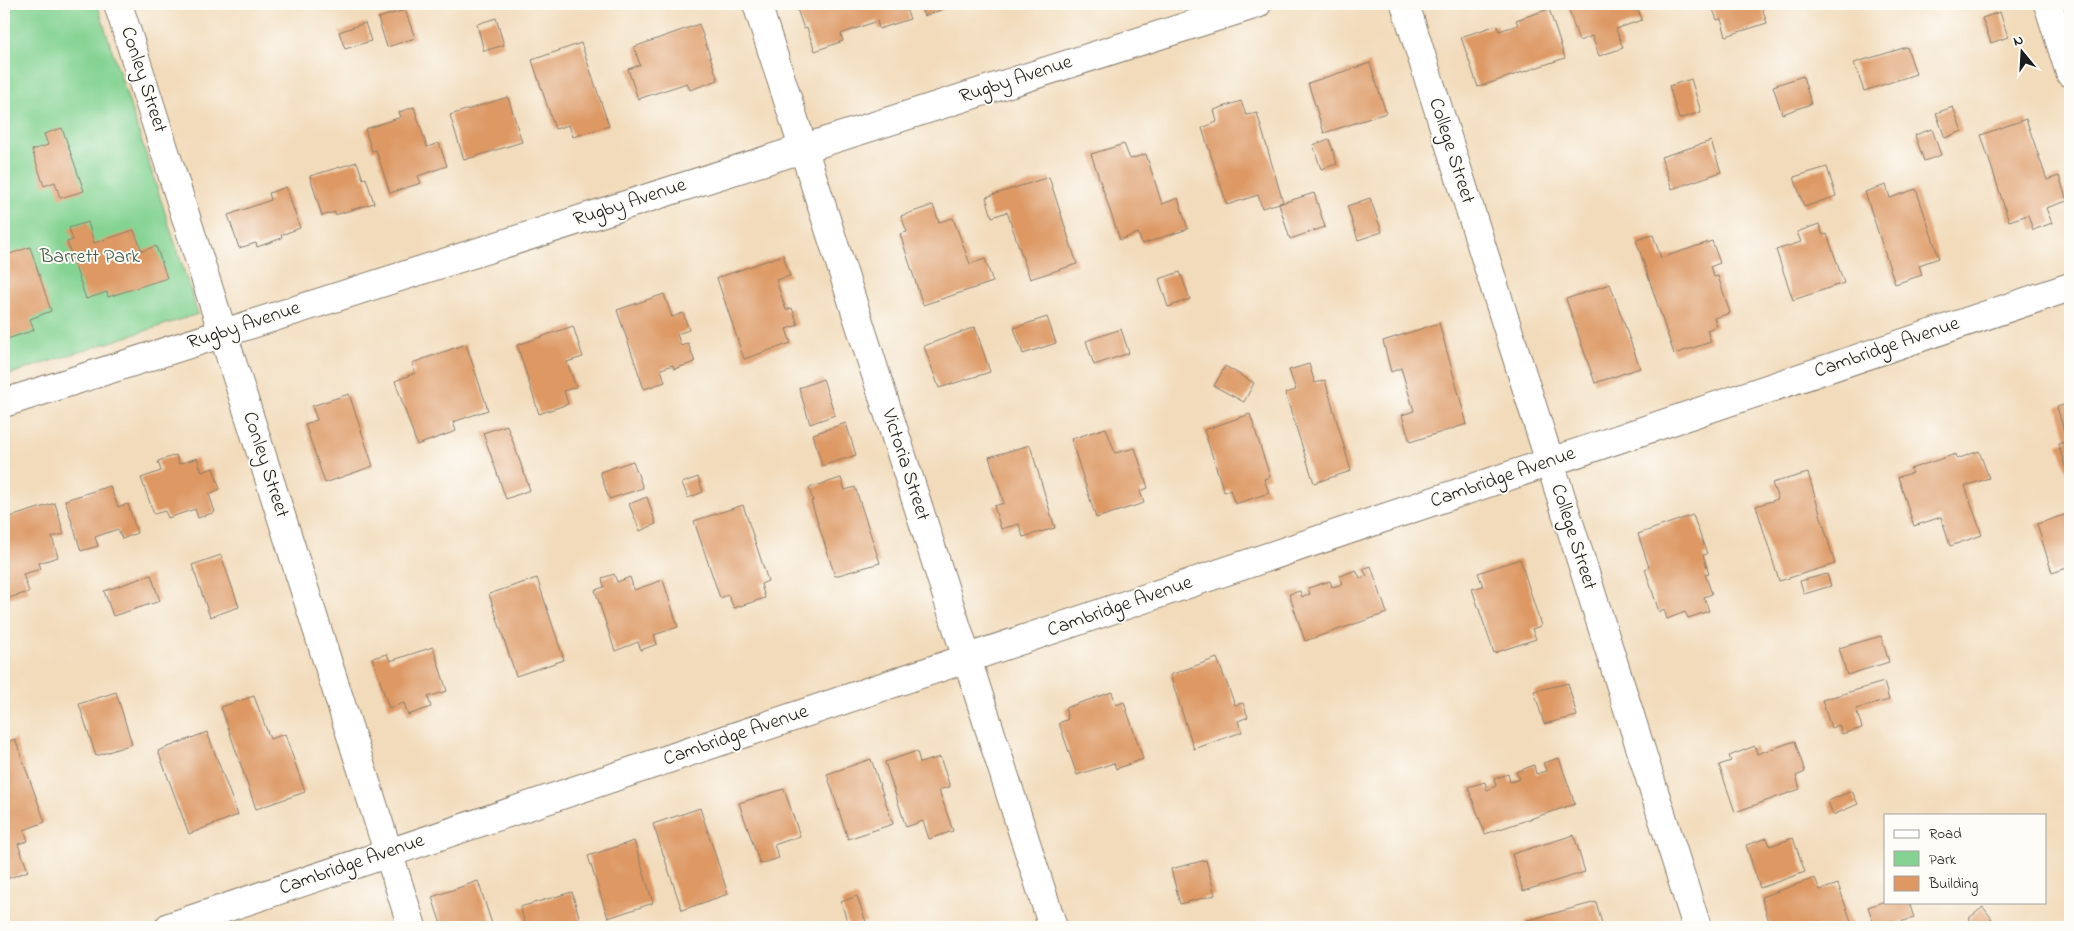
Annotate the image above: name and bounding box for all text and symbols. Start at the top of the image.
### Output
street label: Conley Street [112,23,174,137]
north arrow [1996,28,2046,78]
text: N [2011,30,2026,53]
street label: Rugby Avenue [956,48,1077,113]
street label: College Street [1419,94,1482,208]
street label: Rugby Avenue [570,171,691,236]
park label: Barrett Park [39,243,140,272]
street label: Rugby Avenue [184,294,305,359]
street label: Cambridge Avenue [1811,310,1964,387]
street label: Victoria Street [873,404,937,525]
street label: Conley Street [234,408,296,522]
street label: Cambridge Avenue [1427,440,1580,517]
street label: College Street [1541,480,1604,594]
street label: Cambridge Avenue [1044,569,1197,646]
street label: Cambridge Avenue [660,698,813,775]
legend [1884,814,2046,904]
text: Road [1929,823,1962,845]
street label: Cambridge Avenue [276,827,429,904]
text: Park [1929,849,1957,871]
text: Building [1928,873,1978,896]

